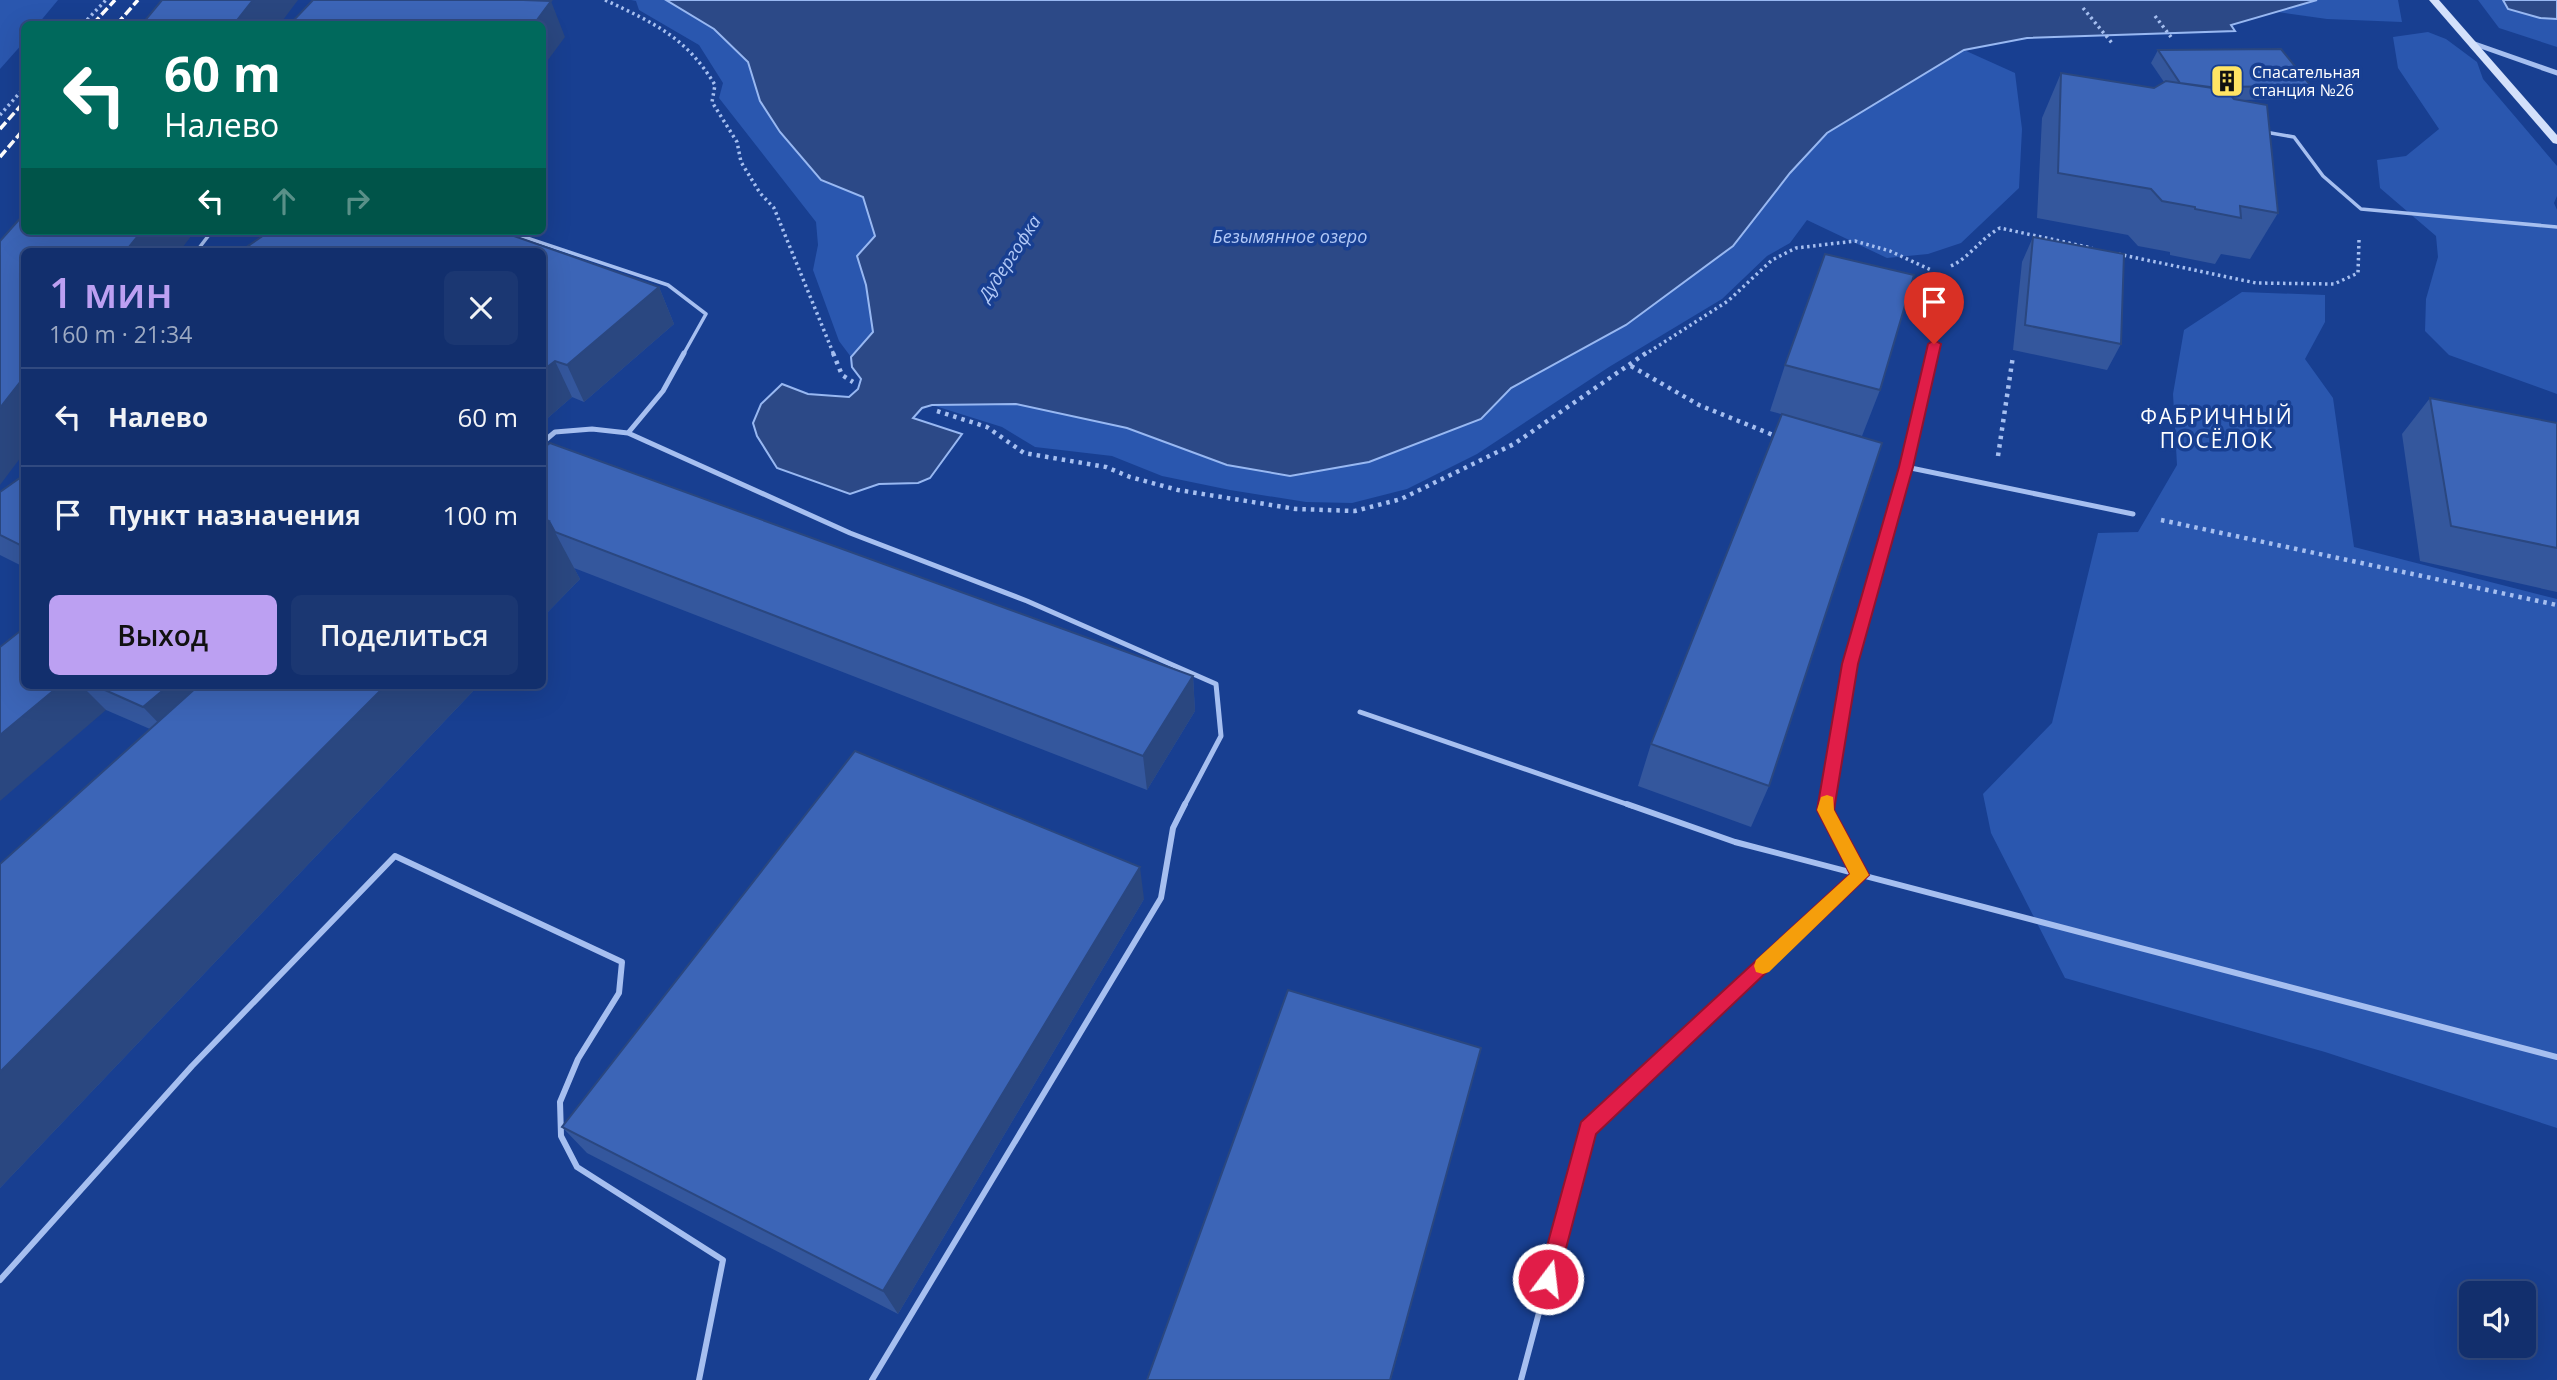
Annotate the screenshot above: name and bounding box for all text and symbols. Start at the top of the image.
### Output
text: 60 m [164,40,281,106]
icon: left [49,49,140,140]
place label: Спасательная станция №26 [2252,61,2360,101]
building icon: Спасательная станция №26 [2208,62,2246,100]
text: Налево [164,103,279,146]
icon: left [192,182,230,220]
icon: ahead [265,182,303,220]
icon: right [338,182,376,220]
water label: Дудергофка [971,210,1046,307]
water label: Безымянное озеро [1213,224,1367,248]
text: 1 мин [49,263,173,320]
button: close [444,271,518,345]
pin [1904,272,1964,344]
icon: arrive [1915,283,1953,321]
text: 160 m · 21:34 [49,318,192,350]
icon: left [49,398,87,436]
text: Налево [108,399,208,435]
text: 60 m [457,399,518,435]
district label: ФАБРИЧНЫЙ ПОСЁЛОК [2140,402,2294,454]
icon: arrive [49,496,87,534]
text: Пункт назначения [108,497,361,533]
text: 100 m [443,497,518,533]
button: Выход [49,595,277,675]
button: Поделиться [291,595,518,675]
position arrow [1511,1242,1585,1316]
map controls [2459,1281,2536,1358]
button: sound [2459,1281,2536,1358]

